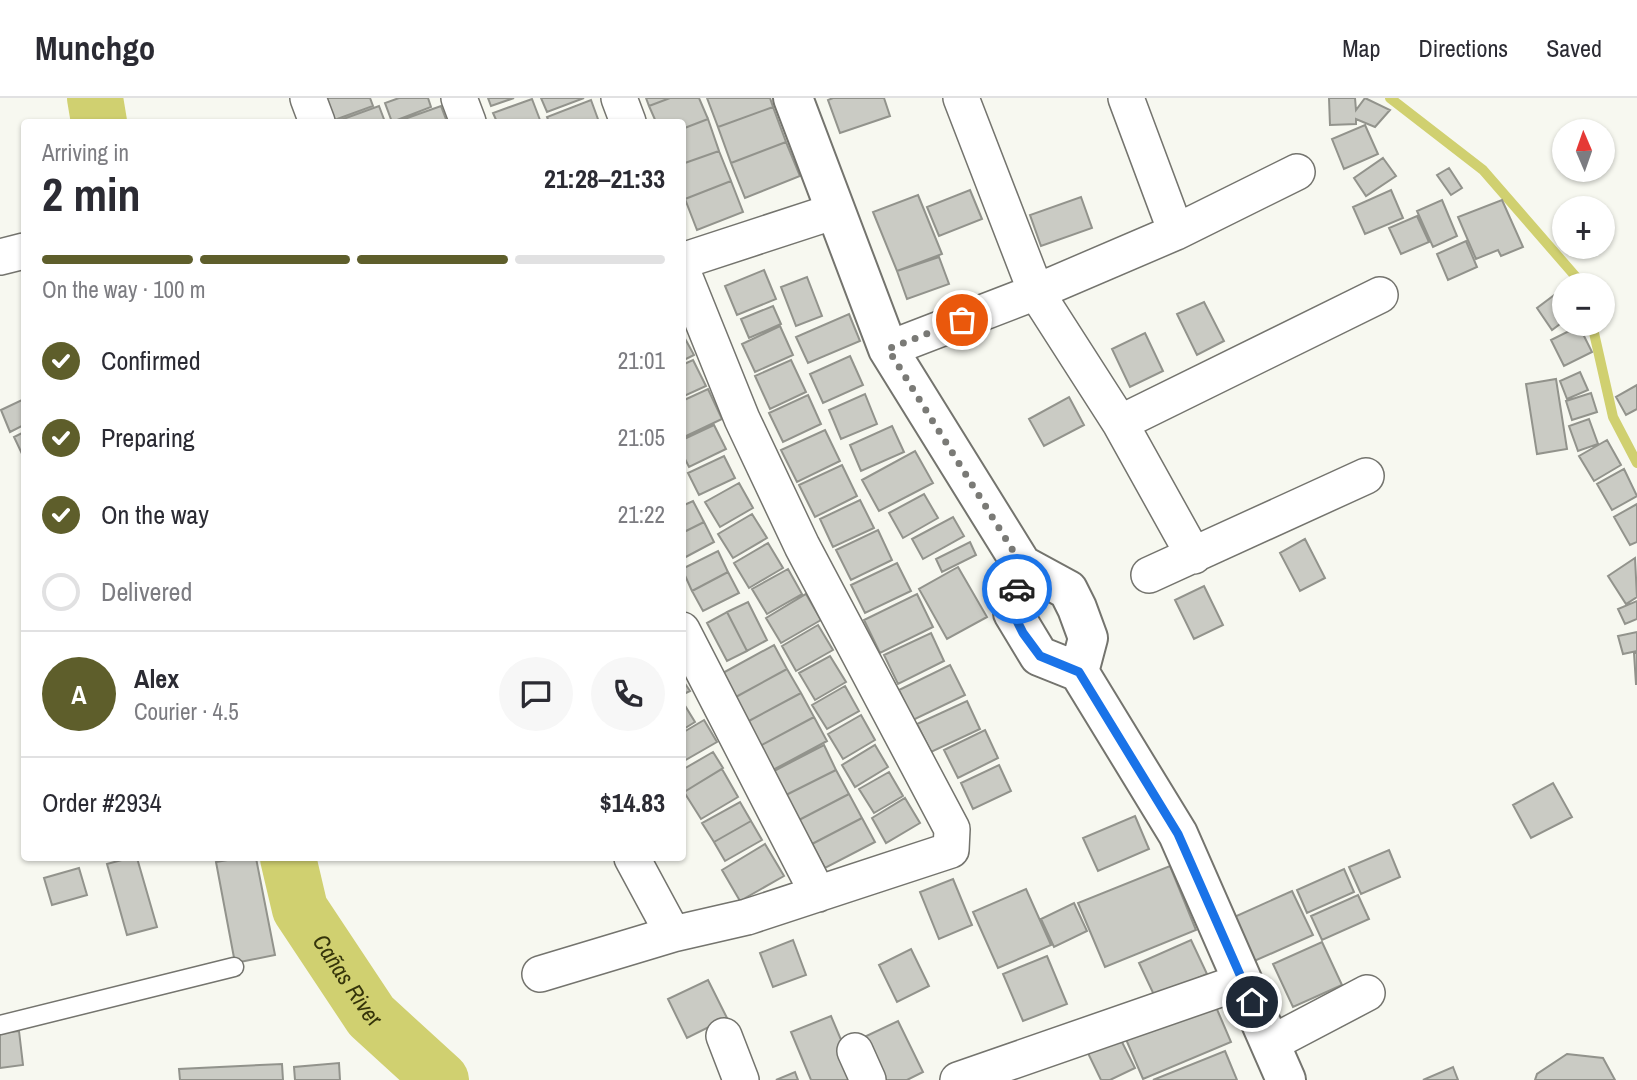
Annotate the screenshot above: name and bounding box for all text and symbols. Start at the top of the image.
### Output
text: Munchgo [35,26,155,70]
text: Map [1342,32,1380,64]
text: Directions [1418,32,1508,64]
text: Saved [1546,32,1602,64]
north arrow [1552,119,1615,182]
map controls [1552,119,1615,336]
text: Arriving in [42,137,129,168]
text: 21:28–21:33 [544,161,665,196]
text: 2 min [42,163,141,225]
button: + [1552,196,1615,259]
button: − [1552,273,1615,336]
text: On the way · 100 m [42,274,206,305]
pin [932,290,992,350]
icon: bag [943,301,981,339]
icon: check [42,342,80,380]
text: Confirmed [101,343,201,378]
text: 21:01 [618,345,665,376]
icon: check [42,419,80,457]
text: Preparing [101,420,195,455]
text: 21:05 [618,422,665,453]
icon: check [42,496,80,534]
text: On the way [101,497,209,532]
text: 21:22 [618,499,665,530]
courier [982,554,1052,624]
icon: car [998,570,1036,608]
text: Delivered [101,574,192,609]
button: chat [499,657,573,731]
button: phone [591,657,665,731]
text: Alex [134,661,179,696]
text: A [71,677,87,712]
text: Courier · 4.5 [134,696,239,727]
text: Order #2934 [42,785,162,820]
text: $14.83 [600,785,665,820]
water label: Cañas River [306,928,389,1034]
pin [1222,972,1282,1032]
icon: home [1233,983,1271,1021]

